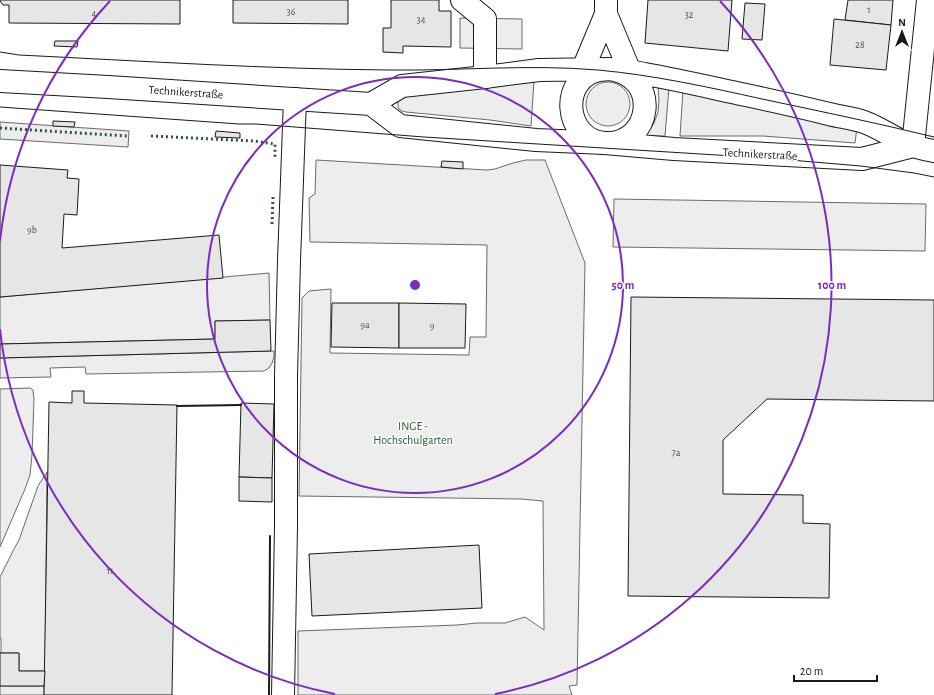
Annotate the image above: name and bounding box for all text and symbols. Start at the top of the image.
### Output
house number: 1 [867,5,871,15]
house number: 36 [287,7,296,17]
house number: 4 [92,9,97,19]
house number: 32 [685,10,694,20]
north arrow [882,12,922,52]
house number: 34 [417,15,426,25]
text: N [898,17,906,28]
house number: 28 [855,40,865,50]
street label: Technikerstraße [148,83,224,101]
street label: Technikerstraße [722,146,798,162]
house number: 9b [27,225,37,235]
centre of rings [408,278,422,292]
text: 50 m [612,279,635,291]
text: 100 m [818,279,846,291]
house number: 9a [360,320,370,330]
house number: 9 [430,321,435,331]
park label: INGE - Hochschulgarten [373,420,453,446]
house number: 7a [672,448,681,458]
house number: 11 [107,566,113,576]
scale bar [794,657,877,683]
text: 20 m [800,665,823,677]

